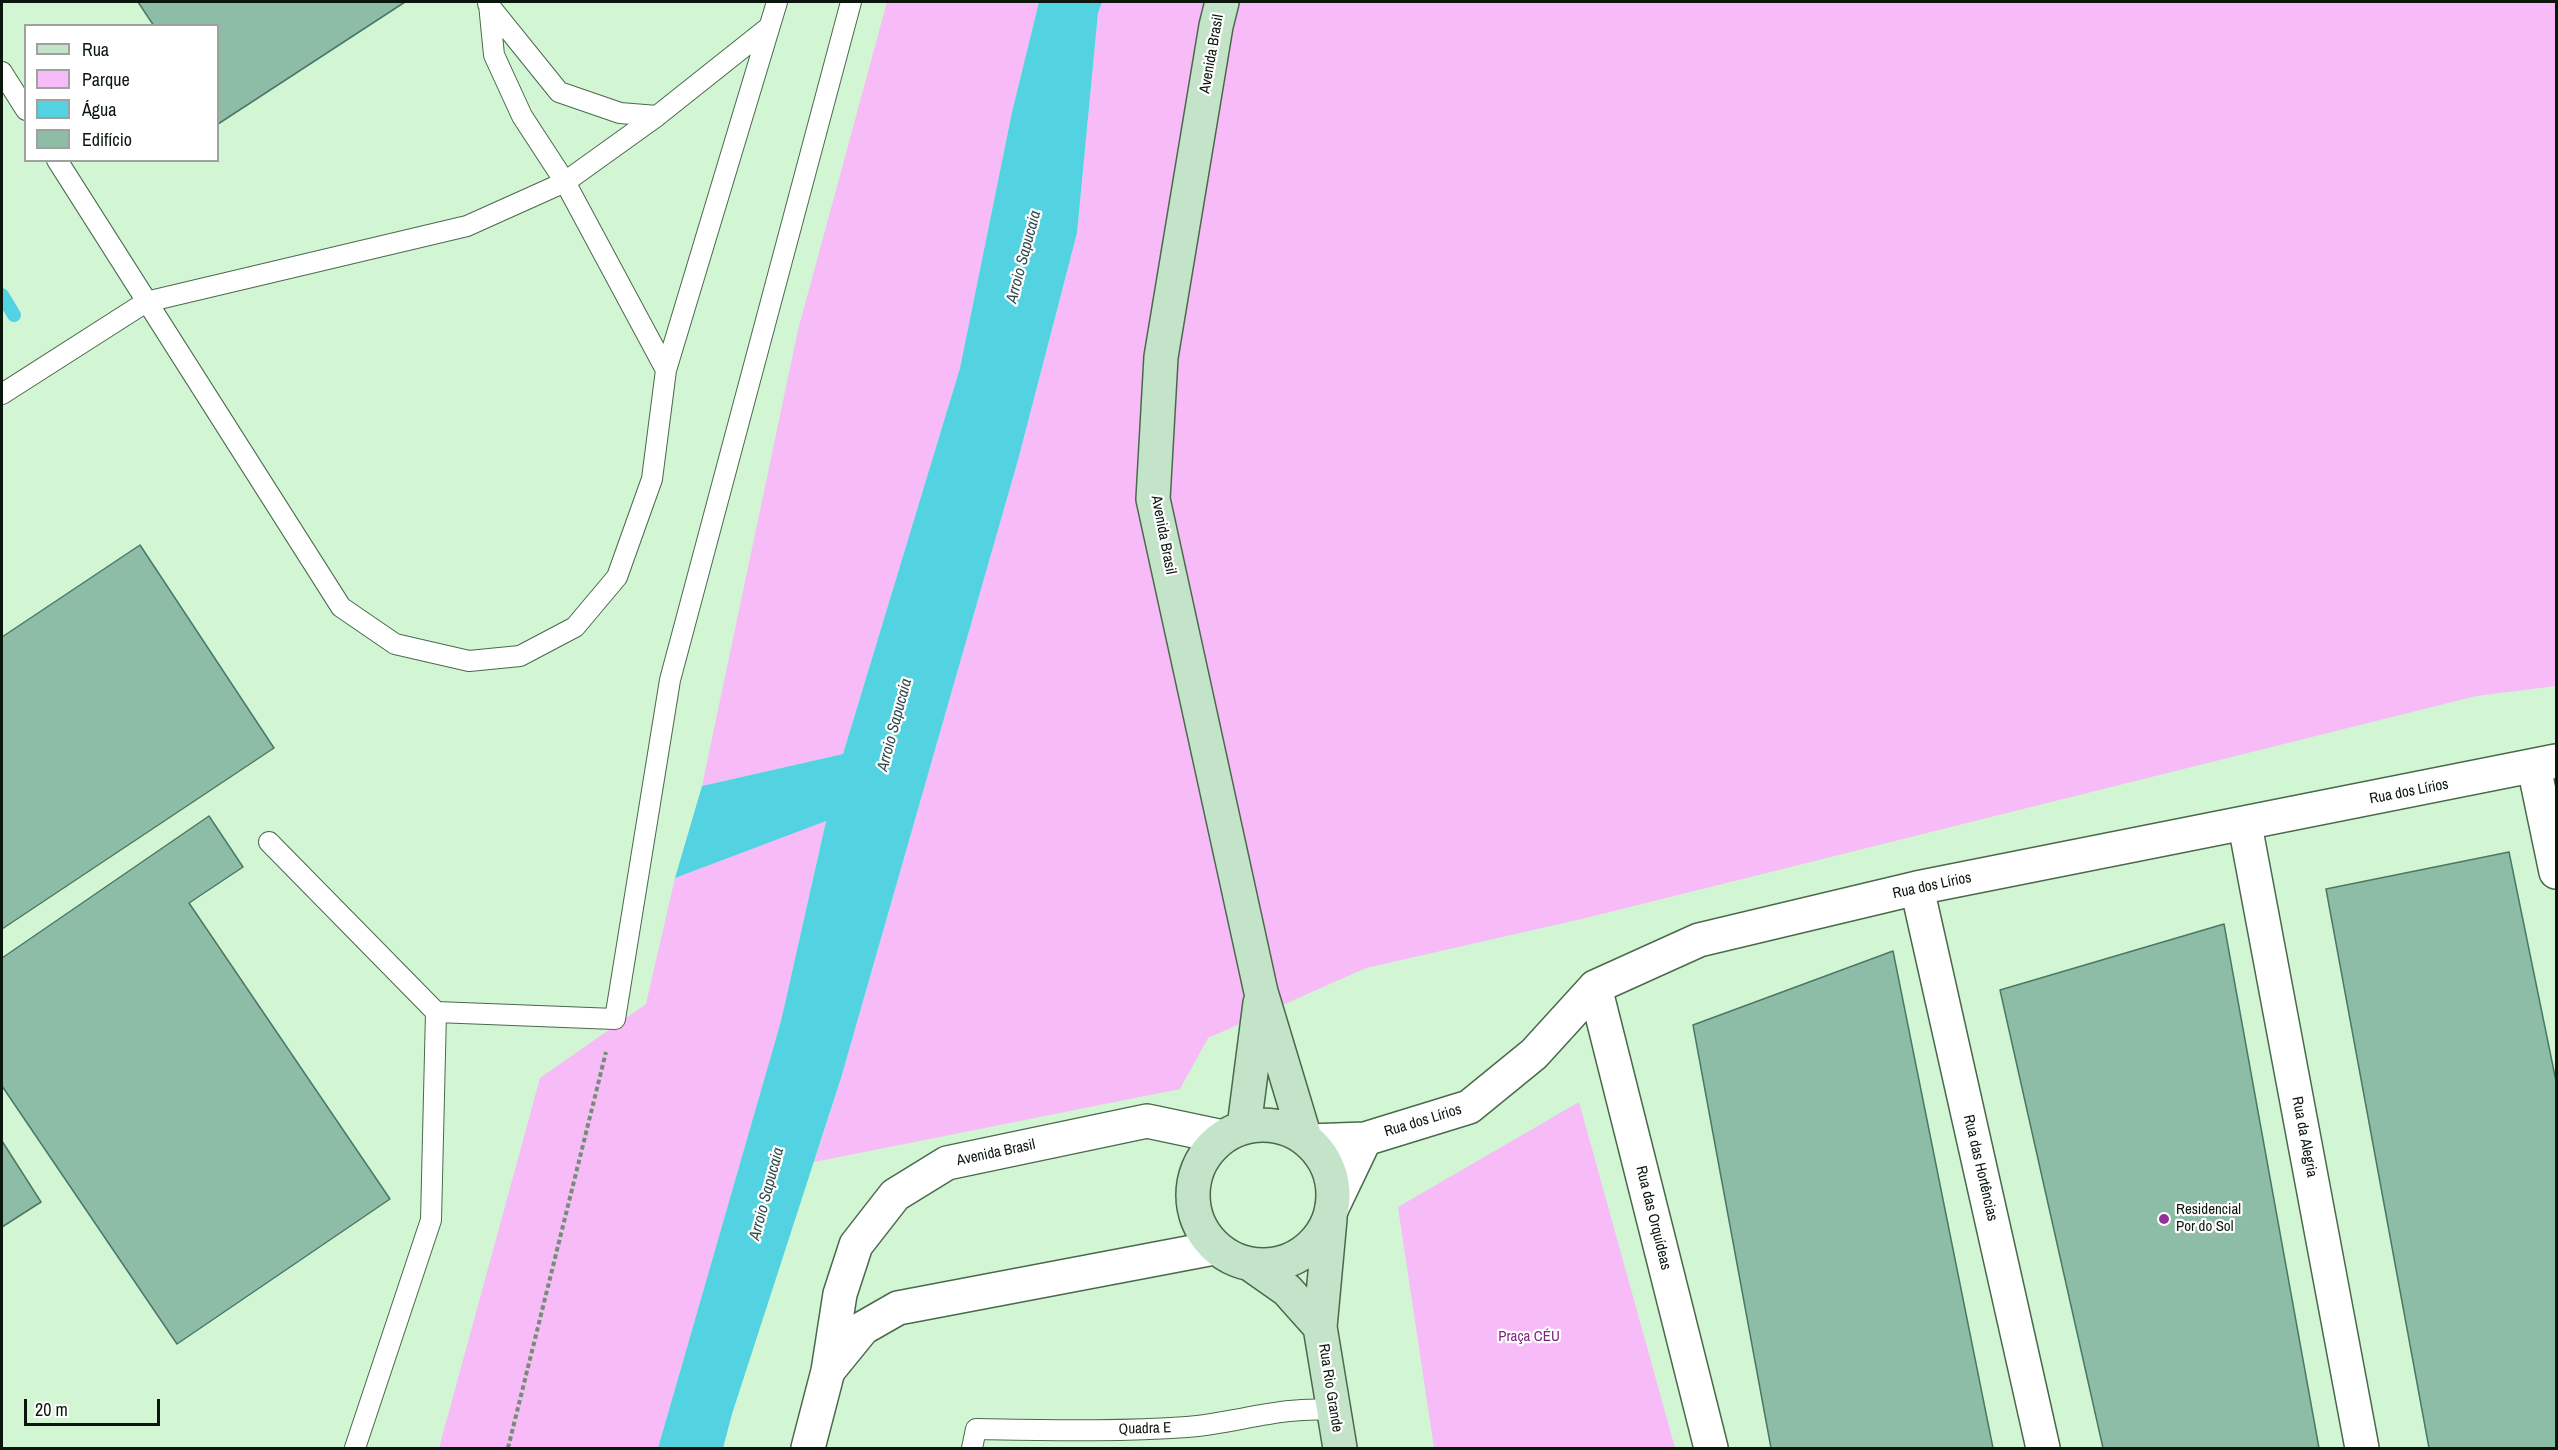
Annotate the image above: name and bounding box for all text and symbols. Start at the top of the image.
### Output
street label: Avenida Brasil [1196,13,1228,95]
legend [24,24,219,162]
text: Rua [82,37,109,62]
text: Parque [82,67,130,92]
text: Água [82,97,116,122]
text: Edifício [82,127,132,152]
water label: Arroio Sapucaia [1002,209,1046,305]
street label: Avenida Brasil [1147,494,1179,576]
water label: Arroio Sapucaia [873,677,917,773]
street label: Rua dos Lírios [2368,776,2450,808]
street label: Rua dos Lírios [1891,869,1973,903]
street label: Rua da Alegria [2287,1095,2321,1179]
street label: Rua dos Lírios [1382,1101,1464,1141]
street label: Rua das Hortências [1959,1113,2001,1223]
street label: Avenida Brasil [955,1136,1037,1170]
water label: Arroio Sapucaia [745,1146,789,1242]
street label: Rua das Orquídeas [1631,1164,1675,1272]
place label: Residencial Por do Sol [2176,1201,2241,1236]
marker: Residencial Por do Sol [2157,1212,2171,1226]
park label: Praça CÉU [1498,1328,1560,1346]
street label: Rua Rio Grande [1314,1342,1346,1434]
scale bar [27,1387,164,1425]
text: 20 m [35,1397,68,1422]
street label: Quadra E [1118,1419,1172,1439]

